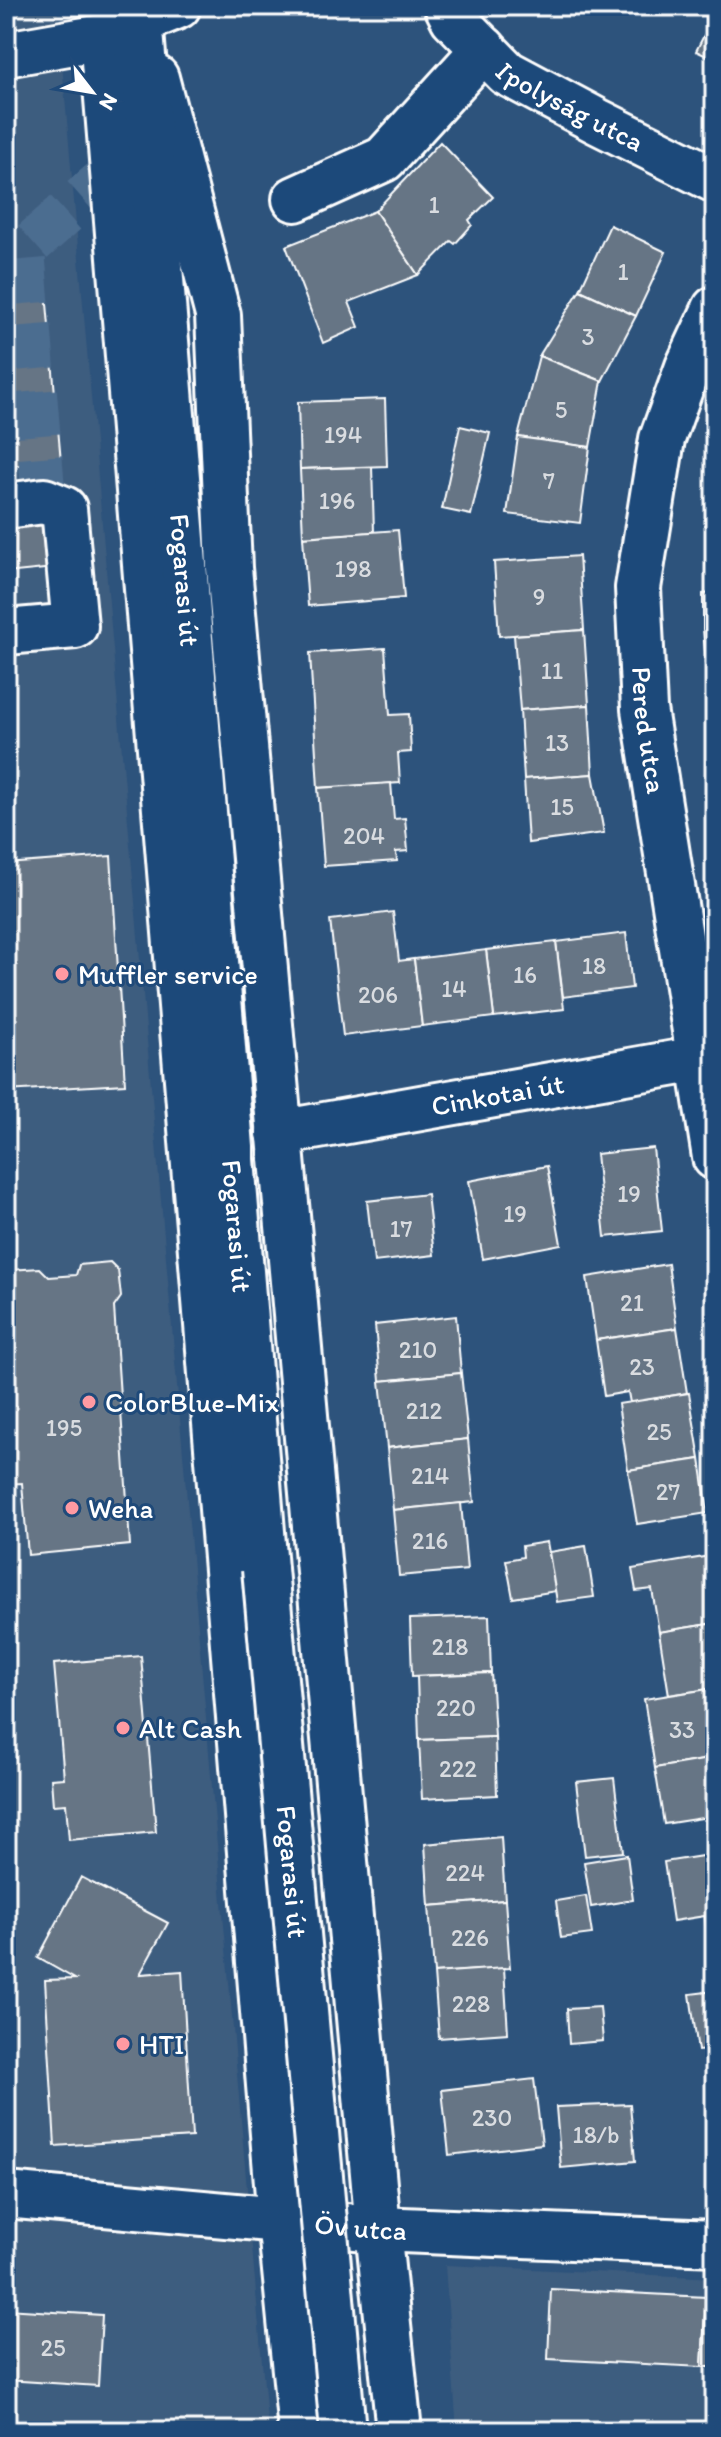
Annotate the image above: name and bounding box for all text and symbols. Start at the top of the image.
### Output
north arrow [52,52,132,132]
street label: Ipolyság utca [488,55,650,159]
text: N [93,89,124,115]
house number: 1 [428,190,440,219]
house number: 1 [617,257,629,286]
house number: 3 [581,322,595,351]
house number: 5 [555,395,567,424]
house number: 194 [324,420,362,449]
house number: 7 [543,466,555,495]
house number: 196 [319,486,355,515]
street label: Fogarasi út [163,512,208,648]
house number: 198 [335,554,371,583]
house number: 9 [533,582,545,611]
house number: 11 [541,656,563,685]
street label: Pered utca [625,666,674,796]
house number: 13 [545,728,569,757]
house number: 15 [550,792,574,821]
house number: 204 [343,821,385,850]
house number: 18 [582,951,606,980]
place label: Muffler service [78,957,258,991]
house number: 16 [513,960,537,989]
marker: Muffler service [53,965,71,983]
house number: 14 [441,974,467,1003]
house number: 206 [358,980,398,1009]
street label: Cinkotai út [429,1066,567,1123]
street label: Fogarasi út [215,1158,260,1294]
house number: 19 [617,1179,641,1208]
house number: 19 [503,1199,527,1228]
house number: 17 [389,1214,413,1243]
house number: 21 [620,1288,644,1317]
house number: 210 [399,1335,437,1364]
house number: 23 [629,1352,655,1381]
place label: ColorBlue-Mix [105,1385,279,1419]
marker: ColorBlue-Mix [80,1393,98,1411]
house number: 212 [406,1396,443,1425]
house number: 195 [46,1413,82,1442]
house number: 25 [646,1417,672,1446]
house number: 214 [411,1461,449,1490]
house number: 27 [656,1477,680,1506]
place label: Weha [88,1491,153,1525]
marker: Weha [63,1499,81,1517]
house number: 216 [412,1526,448,1555]
house number: 218 [432,1632,468,1661]
house number: 220 [436,1693,476,1722]
place label: Alt Cash [139,1711,242,1745]
house number: 33 [669,1715,695,1744]
marker: Alt Cash [114,1719,132,1737]
house number: 222 [439,1754,477,1783]
street label: Fogarasi út [269,1804,315,1940]
house number: 224 [445,1858,485,1887]
house number: 226 [451,1923,489,1952]
house number: 228 [452,1989,490,2018]
place label: HTI [139,2027,185,2061]
marker: HTI [114,2035,132,2053]
house number: 230 [472,2103,512,2132]
house number: 18/b [573,2120,619,2149]
street label: Öv utca [313,2206,408,2247]
house number: 25 [40,2333,66,2362]

